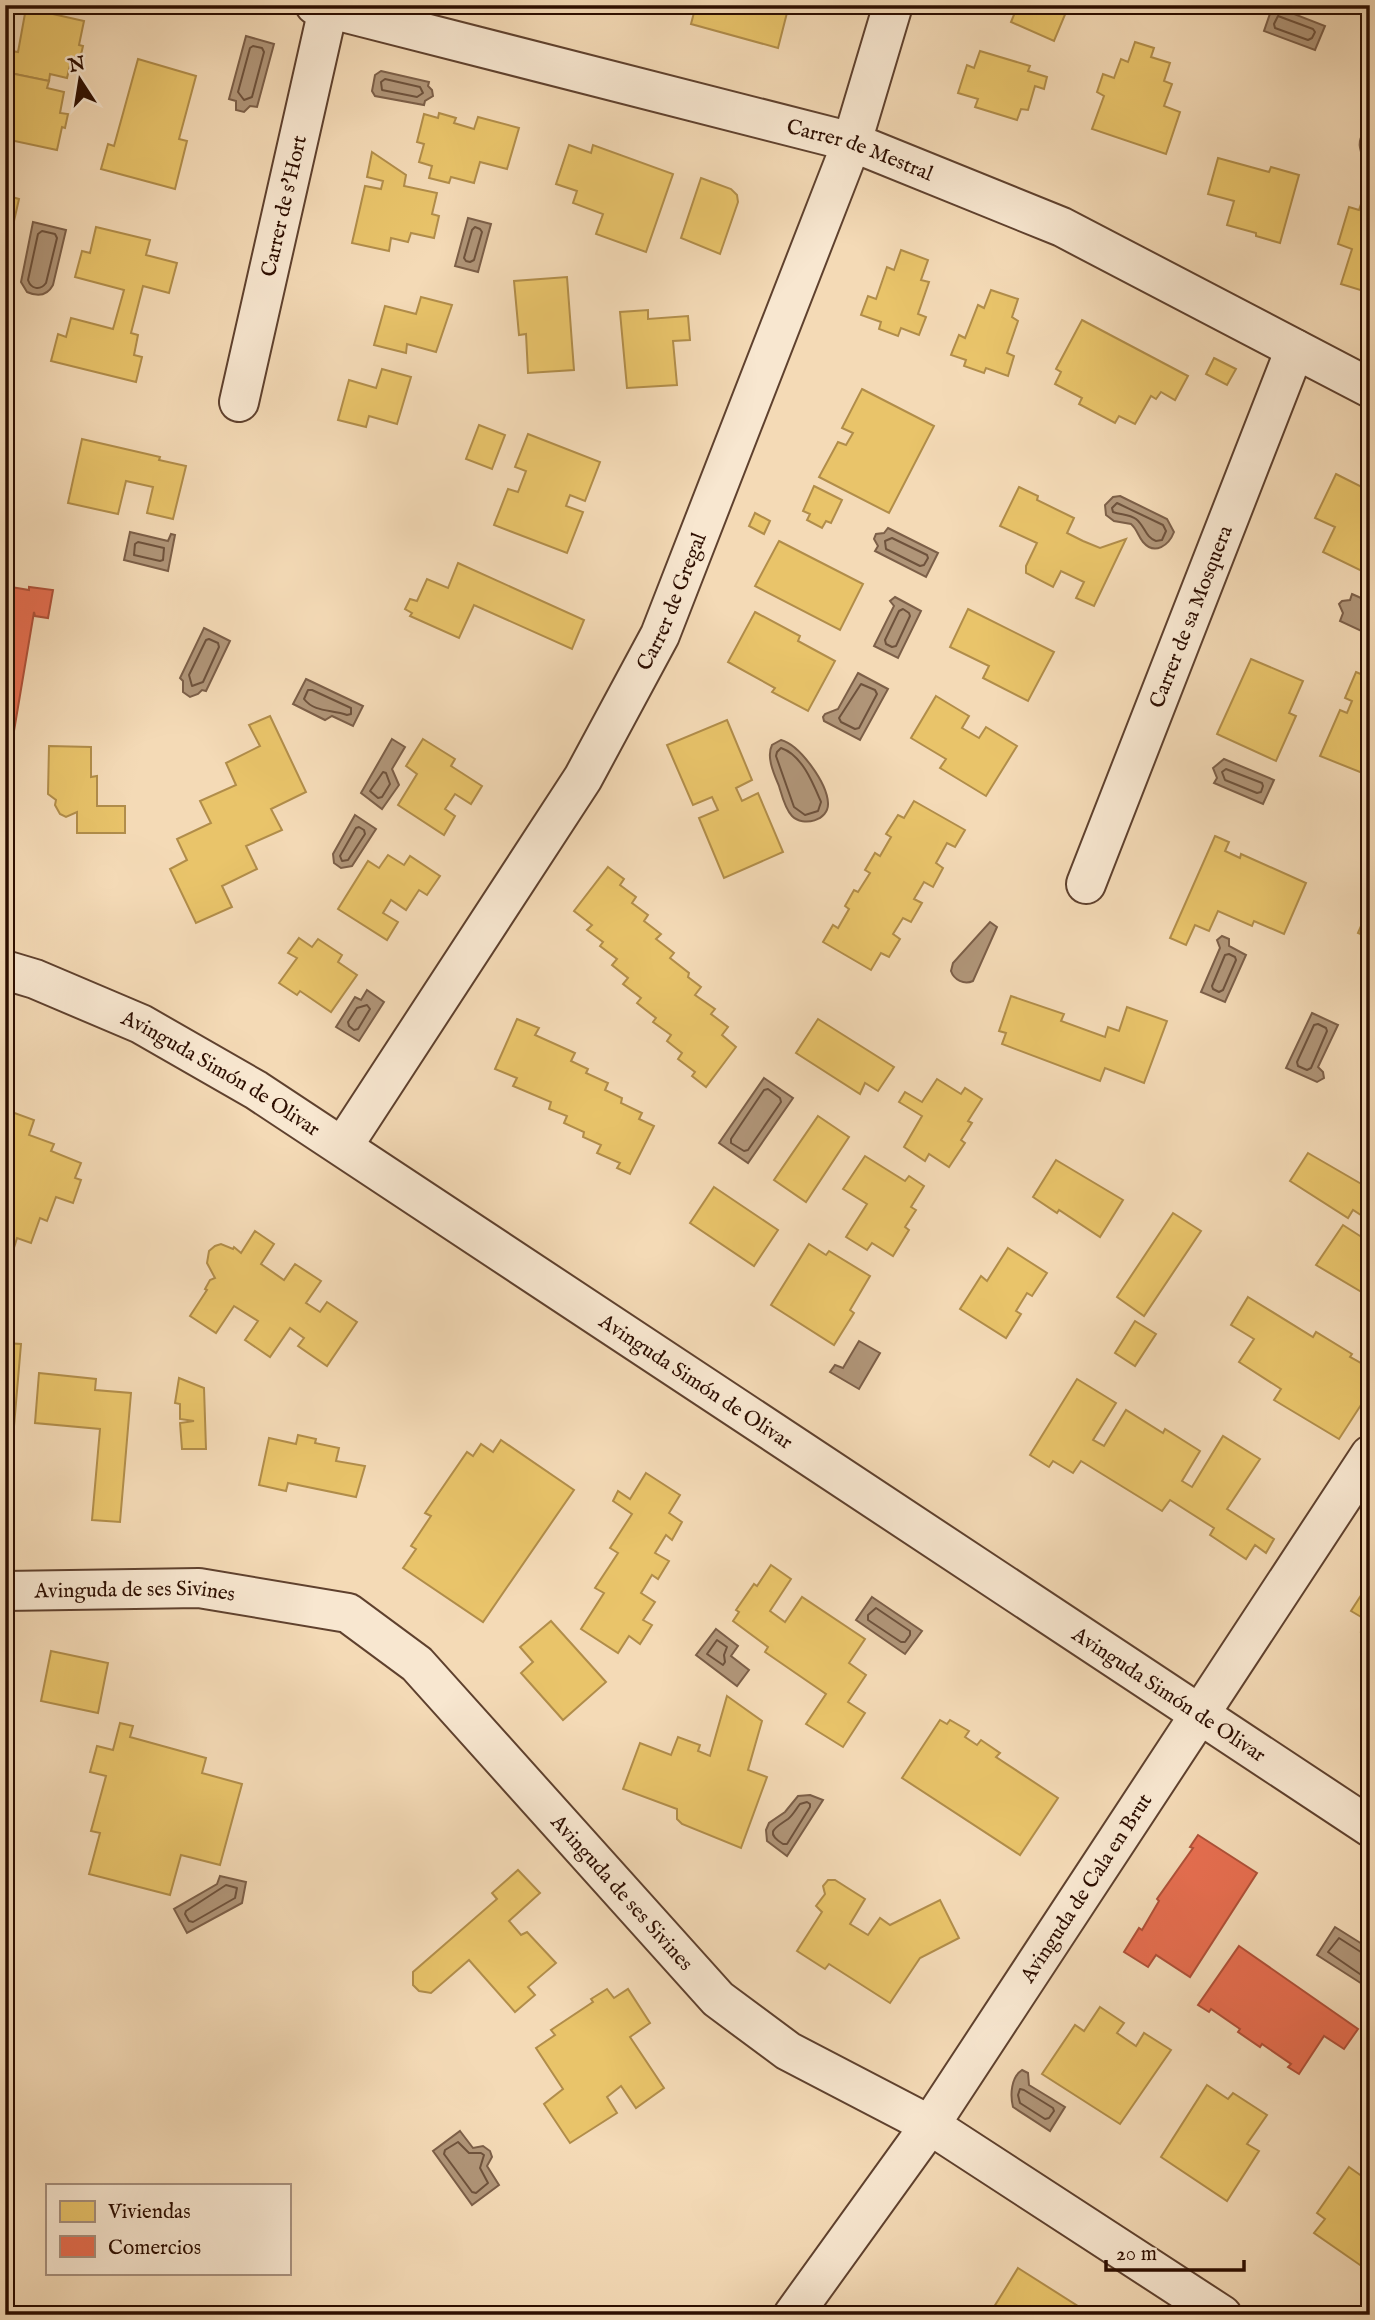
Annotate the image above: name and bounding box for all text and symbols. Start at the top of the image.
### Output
north arrow [46,46,116,116]
text: N [65,52,88,79]
street label: Carrer de Mestral [784,114,937,188]
street label: Carrer de s'Hort [256,133,314,279]
street label: Carrer de sa Mosquera [1144,521,1240,712]
street label: Carrer de Gregal [631,529,714,676]
street label: Avinguda Simón de Olivar [116,1005,325,1144]
street label: Avinguda Simón de Olivar [593,1308,798,1457]
street label: Avinguda de ses Sivines [33,1576,237,1609]
street label: Avinguda Simón de Olivar [1065,1621,1271,1769]
street label: Avinguda de Cala en Brut [1014,1789,1159,1989]
street label: Avinguda de ses Sivines [543,1809,698,1977]
legend [46,2184,290,2274]
text: Viviendas [107,2199,191,2226]
scale bar [1106,2229,1244,2273]
text: Comercios [108,2235,201,2262]
text: 20 m [1116,2241,1157,2268]

